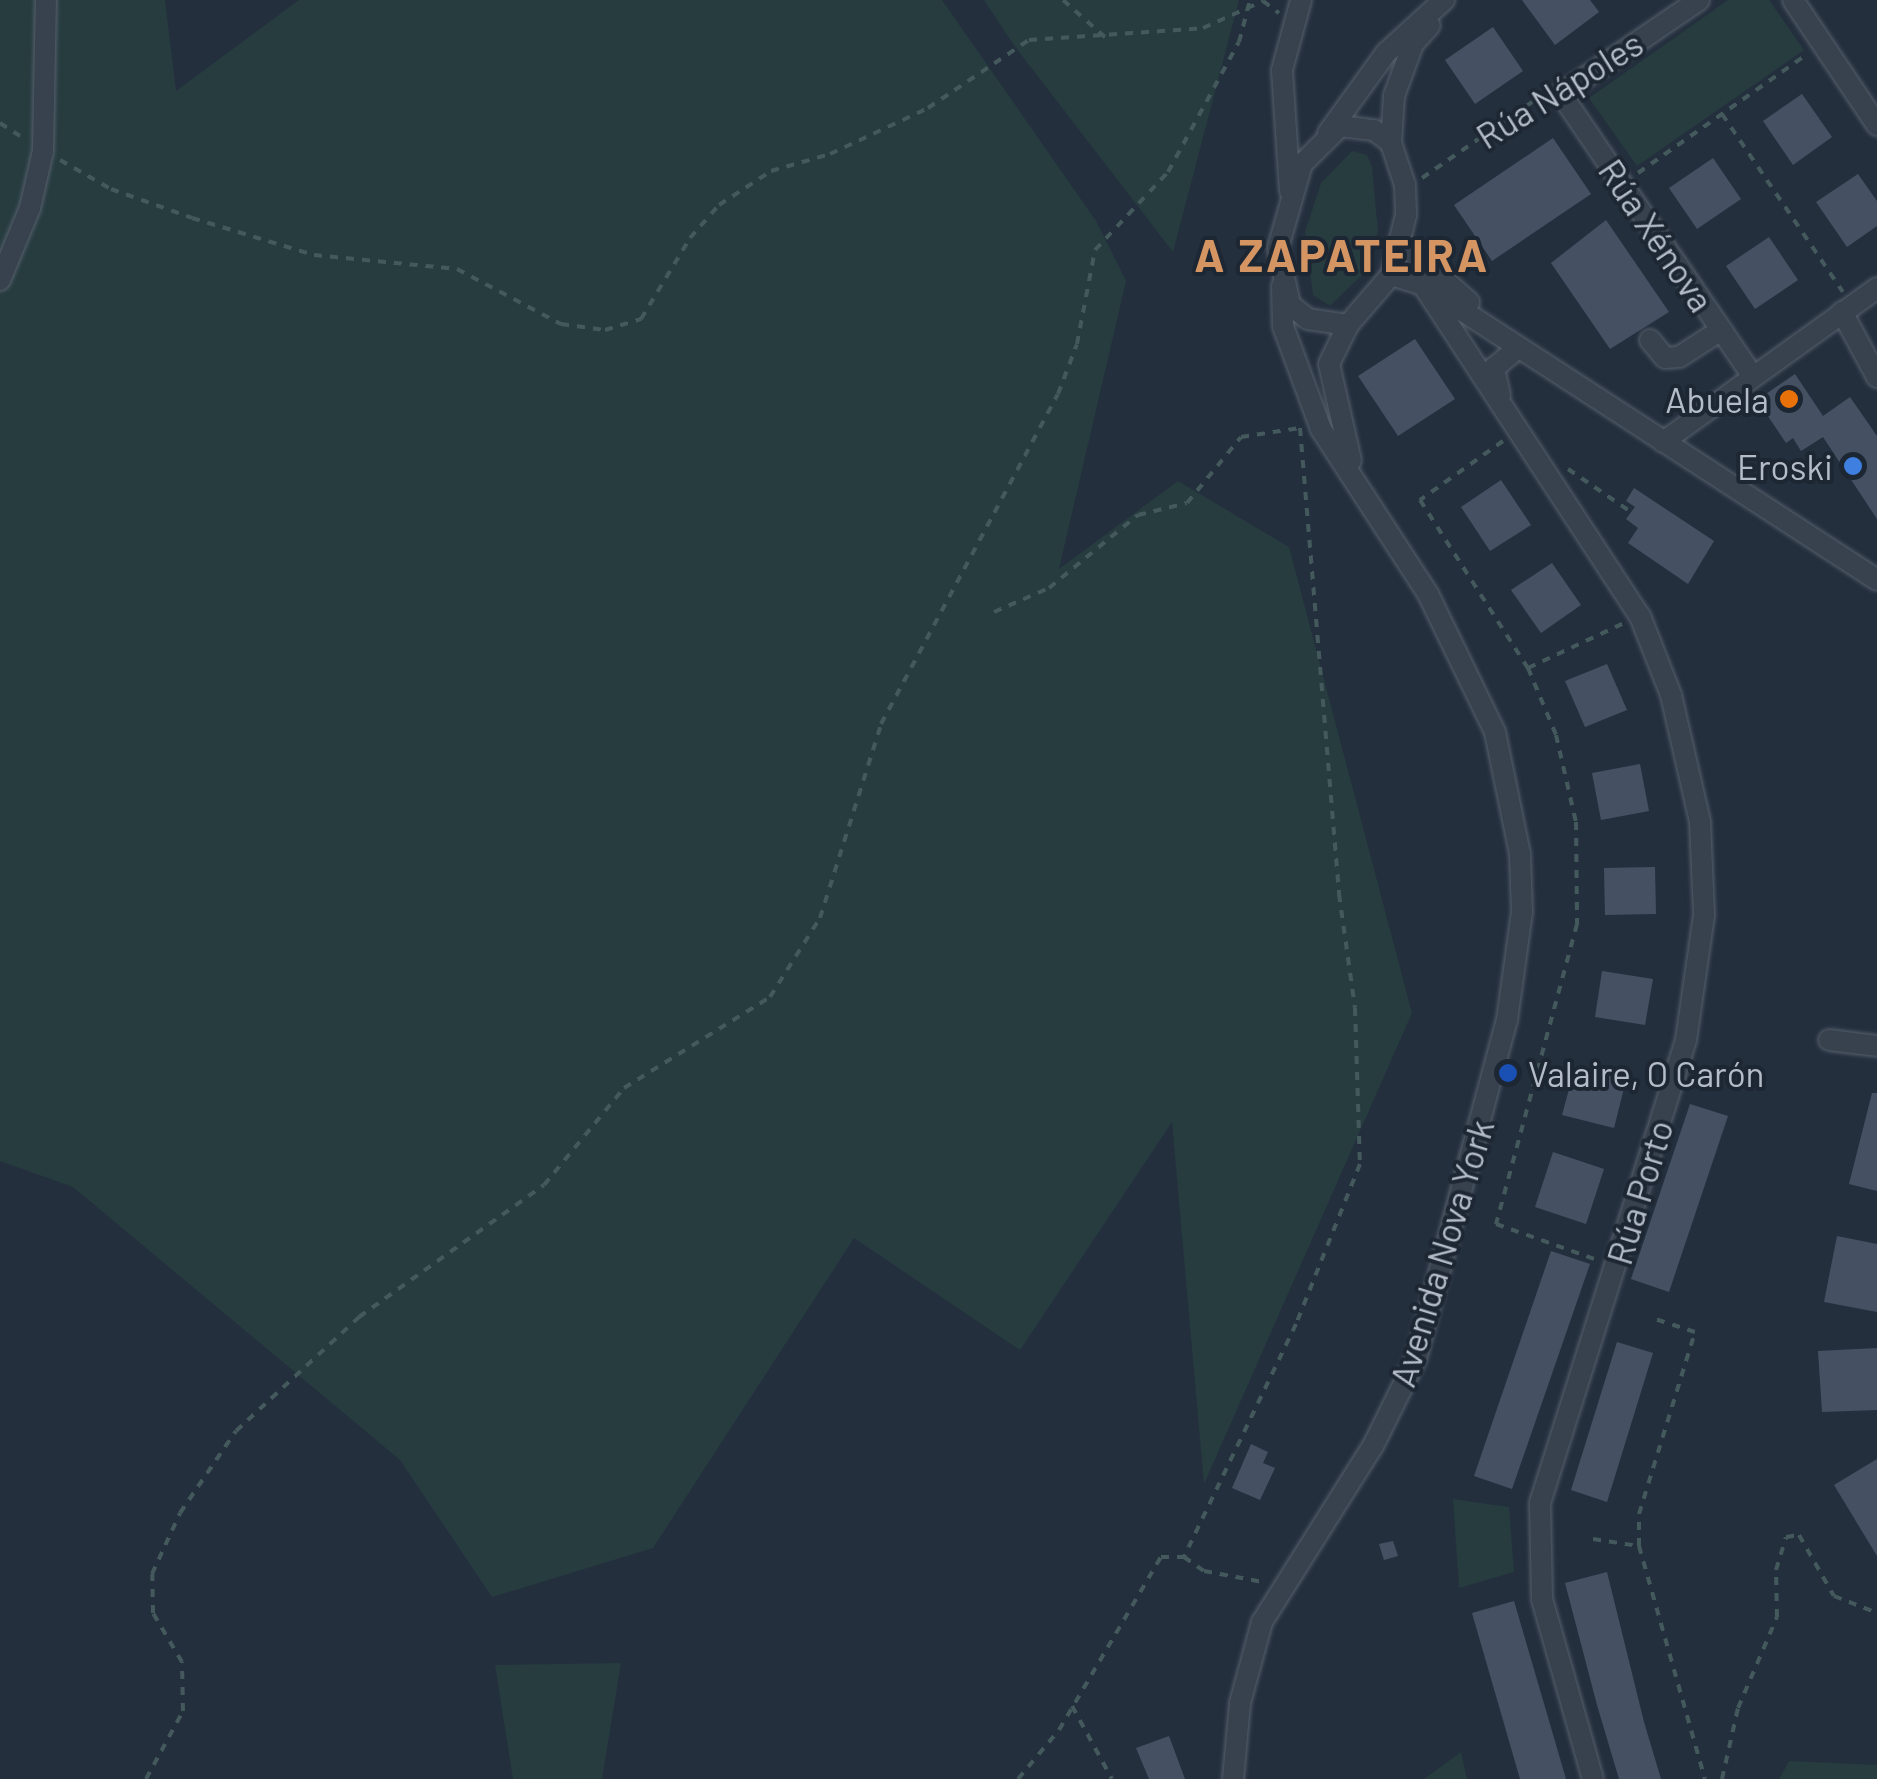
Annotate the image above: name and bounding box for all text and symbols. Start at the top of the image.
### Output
street label: Rúa Nápoles [1468,21,1650,157]
street label: Rúa Xénova [1591,151,1723,319]
district label: A ZAPATEIRA [1194,228,1490,282]
place label: Abuela [1665,378,1769,420]
marker: Abuela [1778,388,1800,410]
place label: Eroski [1737,445,1833,487]
marker: Eroski [1842,455,1864,477]
place label: Valaire, O Carón [1528,1052,1764,1094]
marker: Valaire, O Carón [1497,1062,1519,1084]
street label: Avenida Nova York [1380,1114,1502,1392]
street label: Rúa Porto [1597,1115,1681,1269]

